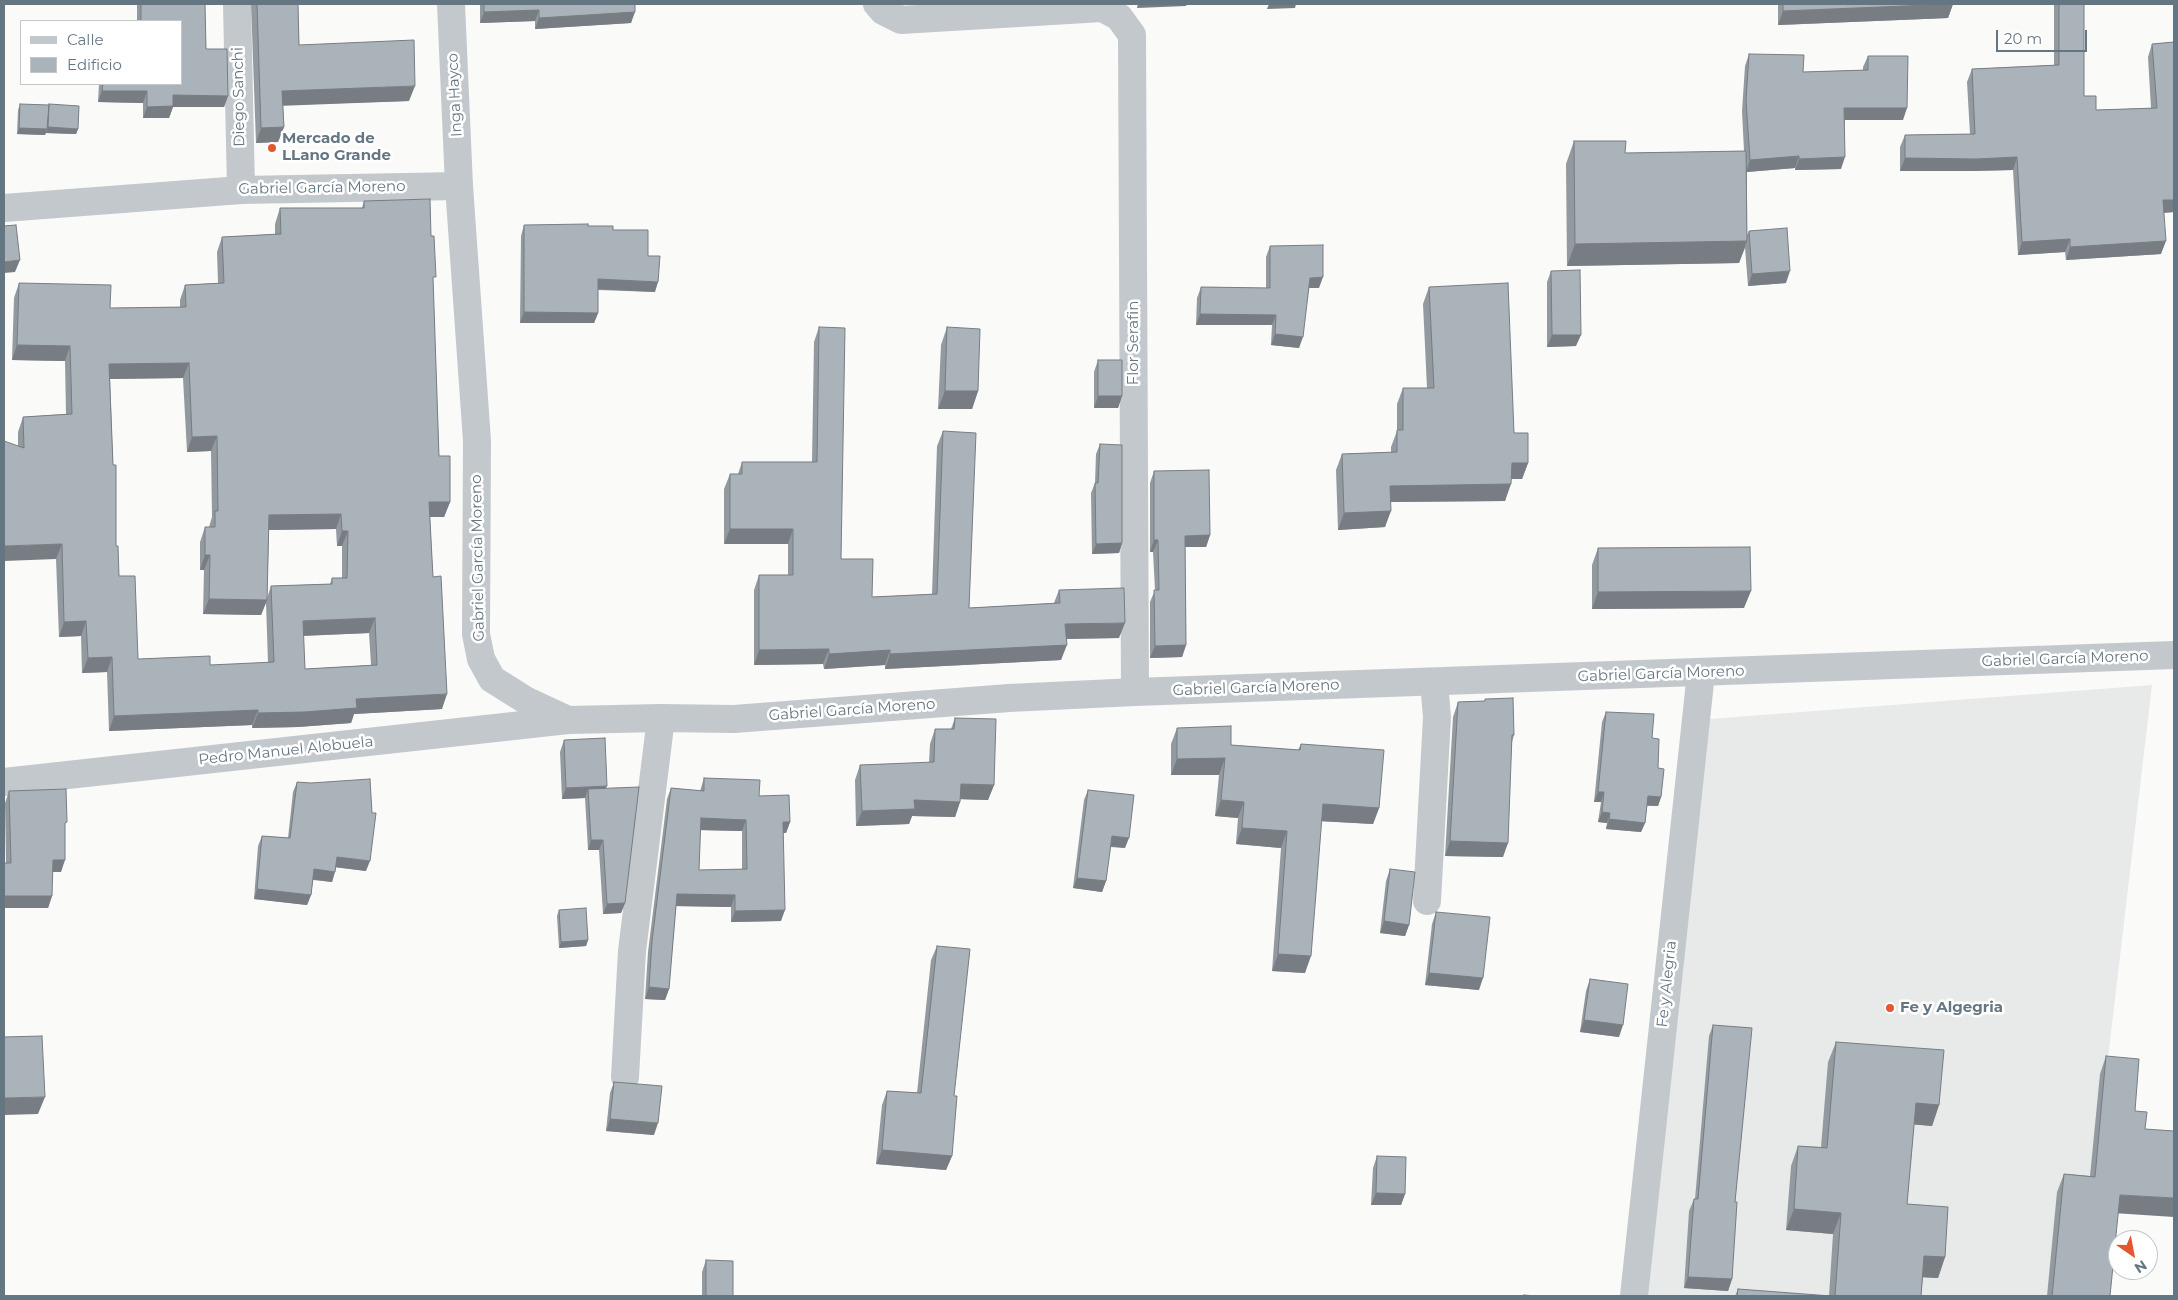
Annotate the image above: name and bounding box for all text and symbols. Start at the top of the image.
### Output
legend [20,20,182,85]
scale bar [1998,20,2089,52]
text: 20 m [2004,29,2042,48]
text: Calle [67,30,104,49]
street label: Diego Sanchi [229,47,249,147]
street label: Inga Hayco [444,53,466,137]
text: Edificio [67,55,122,74]
place label: Mercado de LLano Grande [282,130,391,165]
marker: Mercado de LLano Grande [266,142,278,154]
street label: Gabriel García Moreno [238,178,406,198]
street label: Flor Serafin [1125,301,1143,385]
street label: Gabriel García Moreno [468,474,488,642]
street label: Gabriel García Moreno [1981,647,2149,671]
street label: Gabriel García Moreno [1577,662,1745,686]
street label: Gabriel García Moreno [1172,676,1340,700]
street label: Gabriel García Moreno [768,695,936,725]
street label: Pedro Manuel Alobuela [198,733,374,769]
street label: Fe y Alegria [1653,940,1681,1028]
place label: Fe y Algegria [1900,999,2003,1017]
marker: Fe y Algegria [1884,1002,1896,1014]
north arrow [2108,1230,2158,1280]
text: N [2131,1256,2150,1277]

